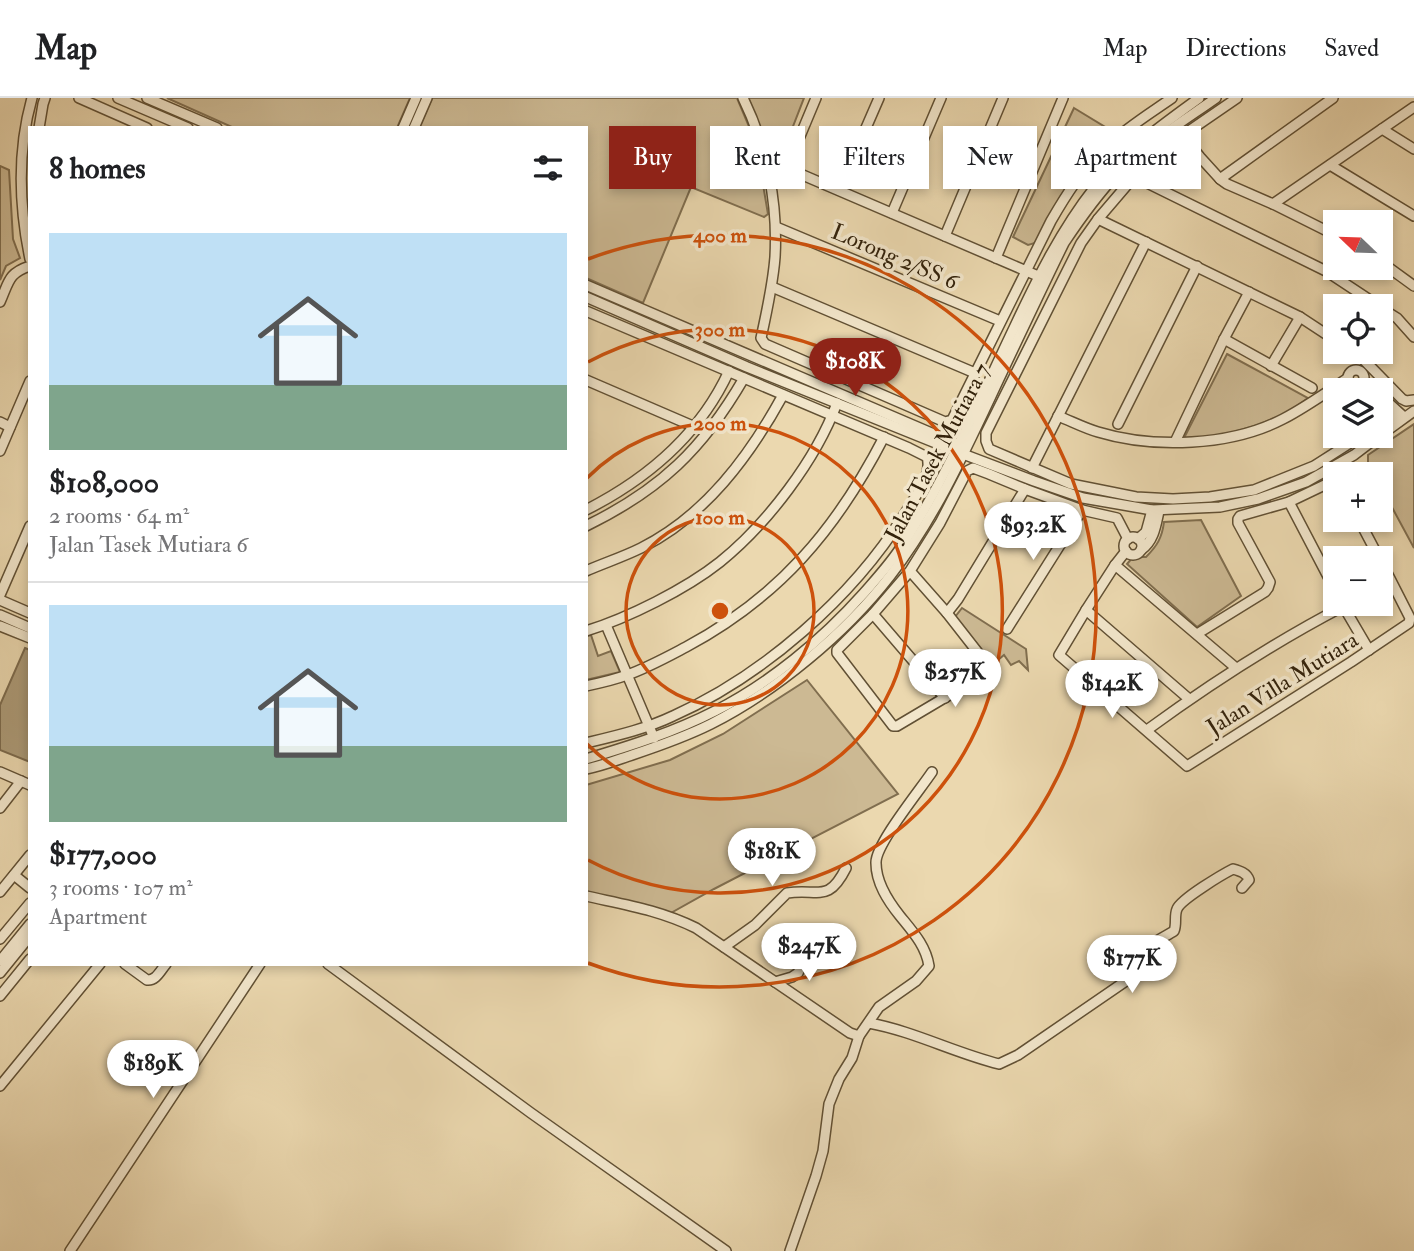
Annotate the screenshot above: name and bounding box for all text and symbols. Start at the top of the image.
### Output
text: Map [35,28,97,69]
text: Map [1102,33,1147,64]
text: Directions [1185,33,1286,64]
text: Saved [1324,33,1379,64]
chip: Buy [609,126,696,189]
chip: Rent [710,126,805,189]
chip: Filters [819,126,929,189]
chip: New [943,126,1037,189]
chip: Apartment [1051,126,1201,189]
icon: filters [529,149,567,187]
text: 8 homes [49,150,146,187]
north arrow [1323,210,1393,280]
map controls [1323,210,1393,616]
street label: Lorong 2/SS 6 [827,217,964,297]
text: 400 m [692,222,747,249]
icon: home [245,278,371,404]
button: locate [1323,294,1393,364]
text: 300 m [695,316,746,343]
pin: $108K [806,338,904,398]
text: $108K [825,346,885,375]
street label: Jalan Tasek Mutiara 7 [878,358,997,547]
button: layers [1323,378,1393,448]
text: 200 m [694,410,747,437]
button: + [1323,462,1393,532]
text: $108,000 [49,464,159,501]
text: 2 rooms · 64 m² [49,501,189,530]
pin: $93.2K [976,503,1090,562]
text: 100 m [695,504,746,531]
text: $93.2K [1000,510,1066,539]
text: Jalan Tasek Mutiara 6 [49,530,248,559]
button: − [1323,546,1393,616]
centre of rings [708,599,732,623]
street label: Jalan Villa Mutiara [1200,625,1364,742]
icon: home [245,650,371,776]
pin: $257K [906,650,1004,709]
text: $257K [924,657,986,686]
pin: $142K [1063,660,1161,720]
text: $142K [1081,668,1143,697]
pin: $181K [723,828,821,888]
text: $177,000 [49,836,157,873]
text: $181K [744,836,800,865]
text: 3 rooms · 107 m² [49,873,193,902]
text: Apartment [49,902,147,931]
pin: $247K [760,924,858,983]
text: $247K [777,931,841,960]
pin: $177K [1083,936,1181,995]
text: $177K [1103,943,1161,972]
pin: $189K [104,1040,202,1100]
text: $189K [123,1048,183,1077]

